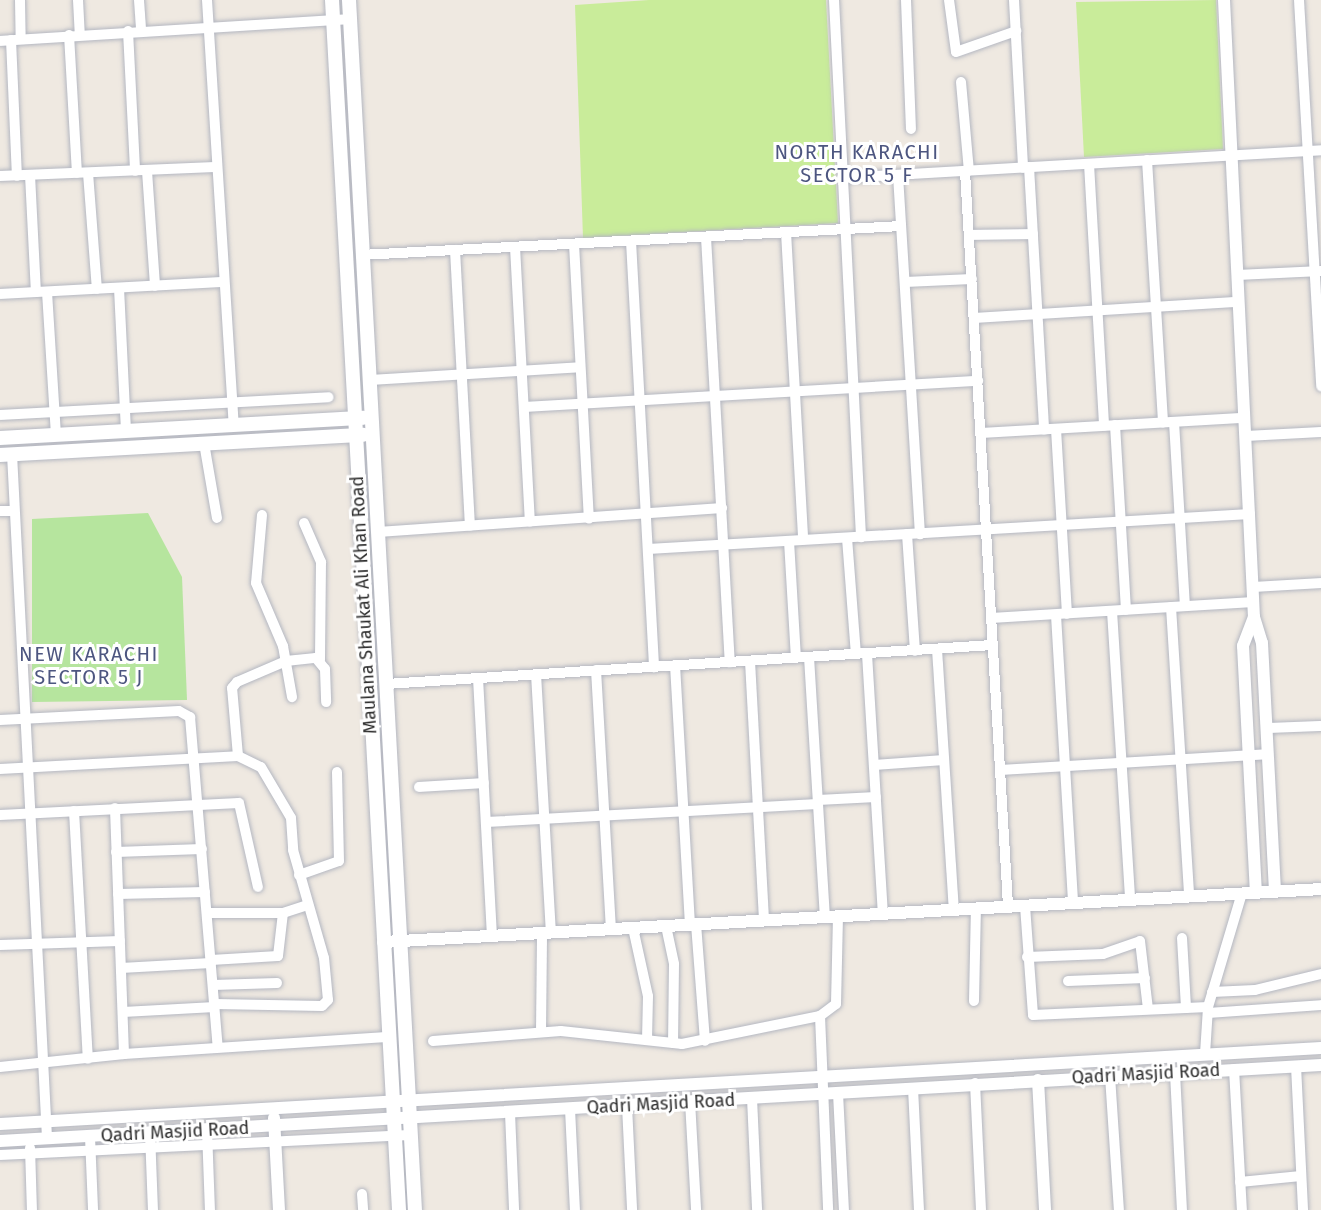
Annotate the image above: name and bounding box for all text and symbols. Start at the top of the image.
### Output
district label: NORTH KARACHI SECTOR 5 F [774,141,940,188]
street label: Maulana Shaukat Ali Khan Road [346,476,382,734]
district label: NEW KARACHI SECTOR 5 J [19,643,159,690]
street label: Qadri Masjid Road [1071,1059,1221,1089]
street label: Qadri Masjid Road [586,1089,736,1119]
street label: Qadri Masjid Road [100,1117,250,1147]

